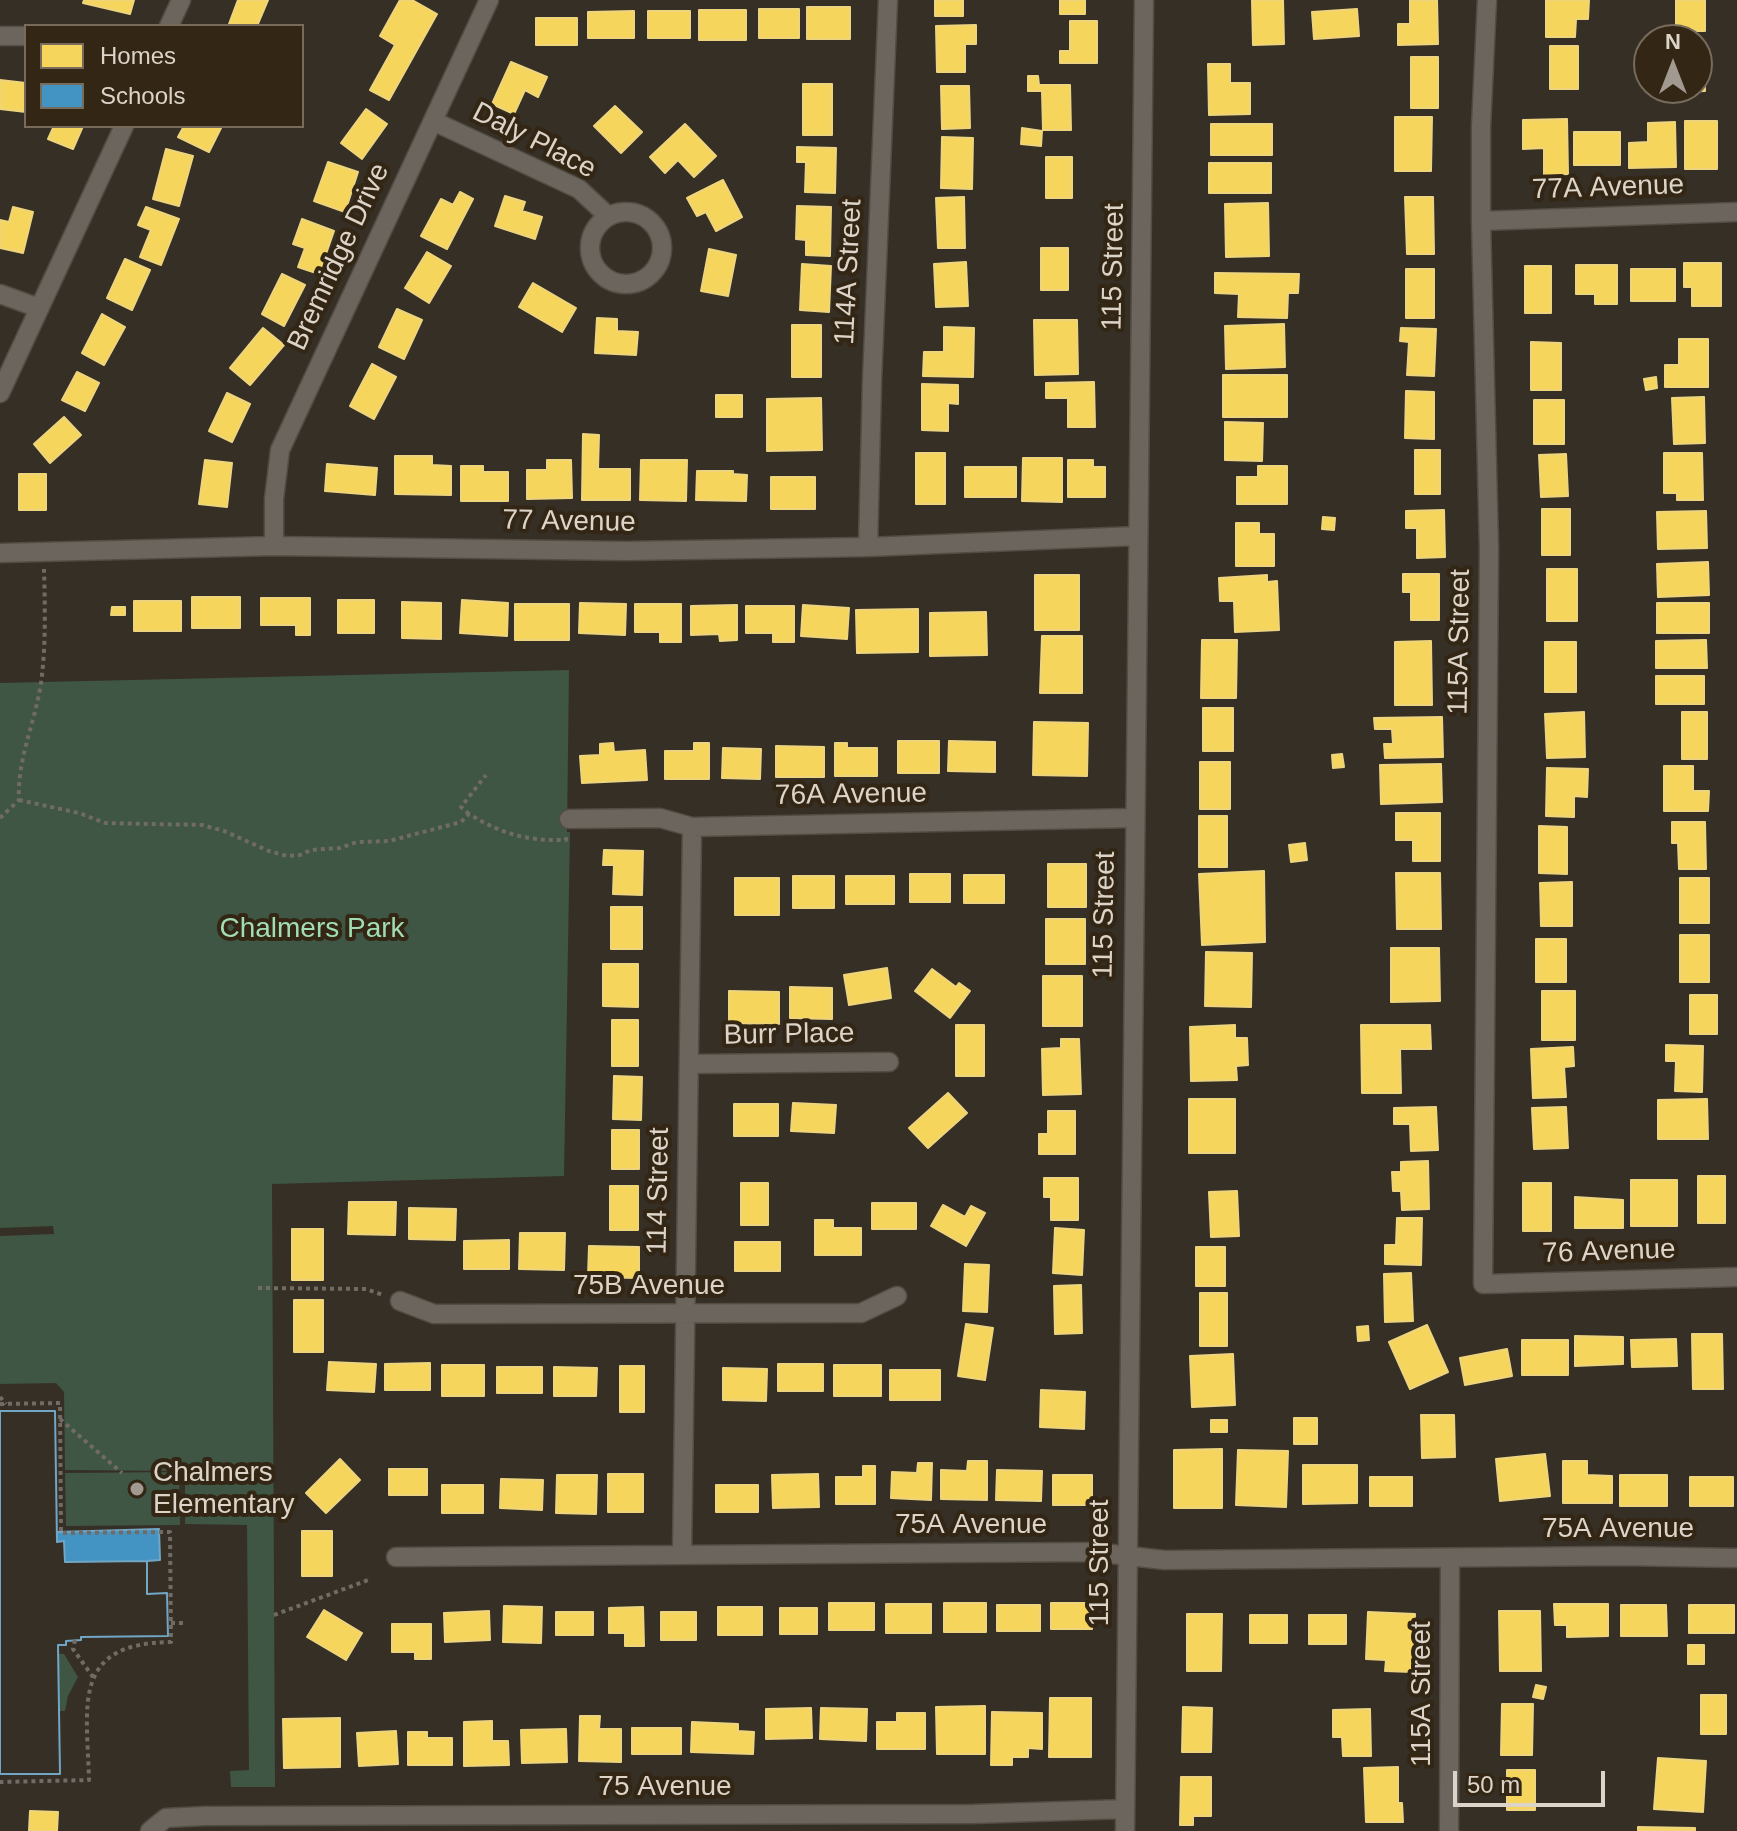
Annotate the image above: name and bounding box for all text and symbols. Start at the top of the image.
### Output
legend [24,24,304,128]
north arrow [1633,24,1713,104]
text: N [1665,29,1681,54]
text: Homes [100,42,176,69]
text: Schools [100,82,185,109]
street label: Daly Place [467,96,601,186]
street label: Bremridge Drive [281,158,397,356]
street label: 77A Avenue [1531,169,1685,207]
street label: 114A Street [828,198,870,346]
street label: 115 Street [1096,203,1132,331]
street label: 77 Avenue [502,504,636,540]
street label: 115A Street [1442,569,1478,715]
street label: 76A Avenue [775,777,927,813]
street label: 115 Street [1087,851,1123,979]
park label: Chalmers Park [219,912,405,946]
street label: Burr Place [723,1017,855,1053]
street label: 114 Street [641,1127,677,1255]
street label: 76 Avenue [1542,1233,1676,1271]
street label: 75B Avenue [573,1269,725,1303]
place label: Chalmers Elementary [153,1456,295,1522]
marker: Chalmers Elementary [128,1480,146,1498]
street label: 115 Street [1083,1499,1117,1627]
street label: 75A Avenue [895,1508,1047,1542]
street label: 75A Avenue [1542,1512,1694,1546]
street label: 115A Street [1405,1621,1439,1767]
scale bar [1457,1755,1609,1805]
street label: 75 Avenue [598,1770,732,1804]
text: 50 m [1467,1771,1520,1798]

